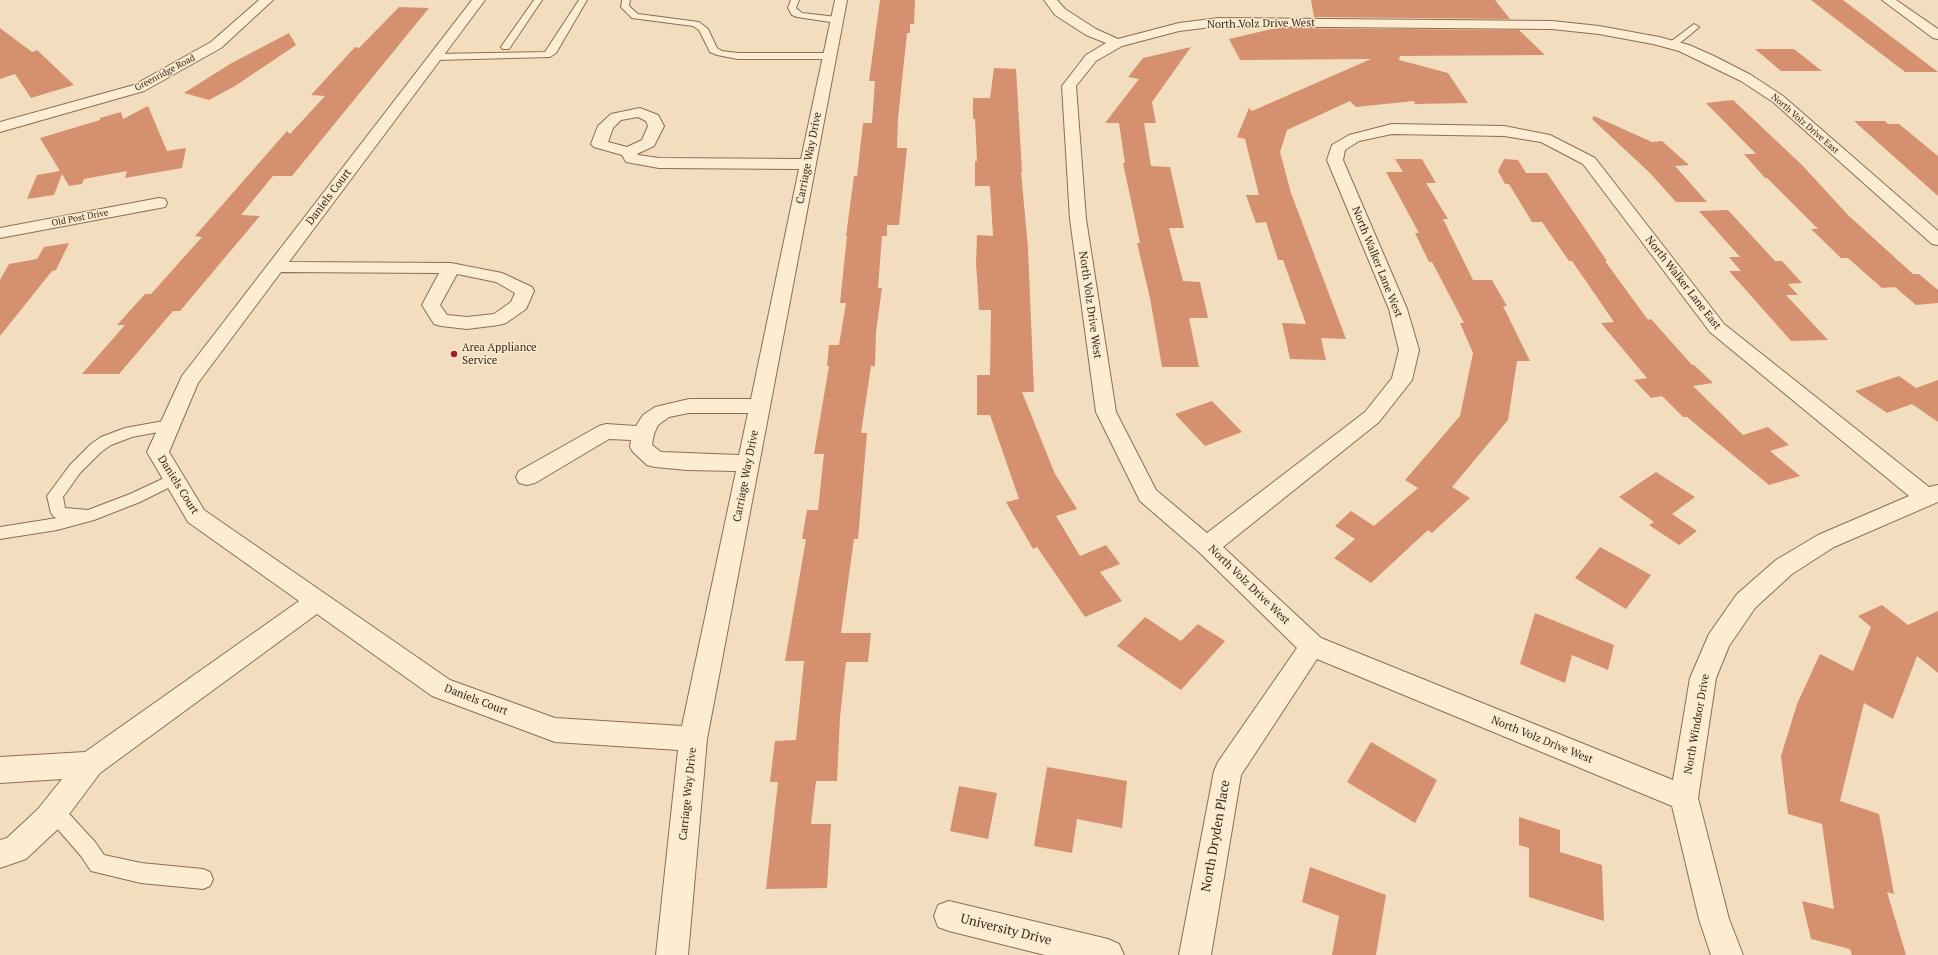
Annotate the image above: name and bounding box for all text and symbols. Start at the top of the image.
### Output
street label: North Volz Drive West [1207,16,1315,32]
street label: Greenridge Road [133,53,197,93]
street label: North Volz Drive East [1769,92,1841,156]
street label: Carriage Way Drive [794,111,824,205]
street label: Daniels Court [304,166,354,228]
street label: North Walker Lane West [1349,205,1405,319]
street label: Old Post Drive [51,207,109,229]
street label: North Walker Lane East [1642,234,1724,332]
street label: North Volz Drive West [1076,250,1104,360]
place label: Area Appliance Service [462,341,537,367]
marker: Area Appliance Service [449,349,459,359]
street label: Carriage Way Drive [731,429,761,523]
street label: Daniels Court [155,453,201,517]
street label: North Volz Drive West [1205,543,1293,627]
street label: North Windsor Drive [1682,673,1712,775]
street label: Daniels Court [442,682,510,718]
street label: North Volz Drive West [1489,714,1595,766]
street label: Carriage Way Drive [677,747,699,841]
street label: North Dryden Place [1198,779,1234,893]
street label: University Drive [959,911,1053,949]

